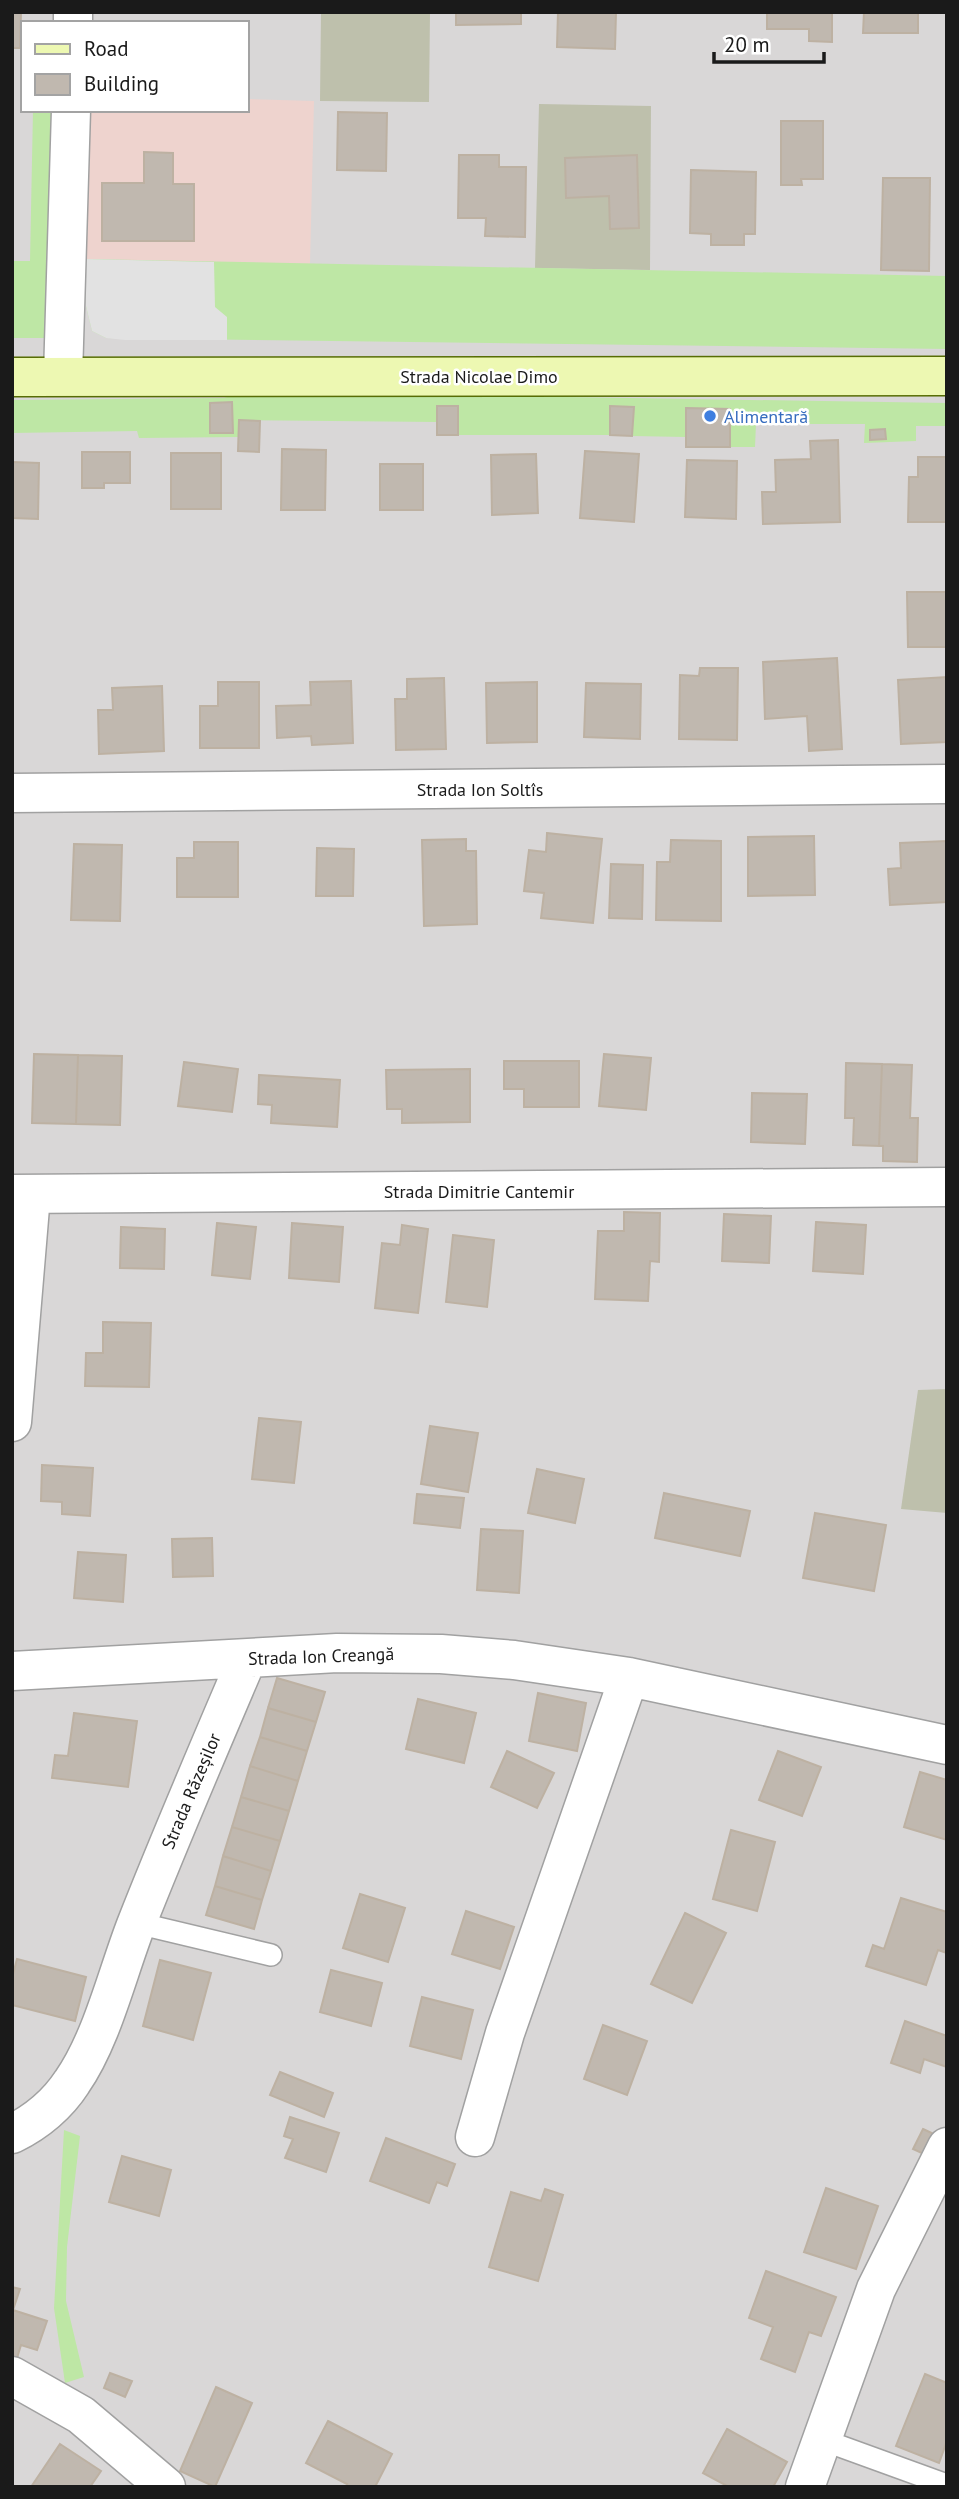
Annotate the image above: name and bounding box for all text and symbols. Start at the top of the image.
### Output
legend [21,21,248,112]
scale bar [714,21,824,65]
text: 20 m [724,31,770,58]
text: Road [84,35,128,62]
text: Building [84,70,159,97]
street label: Strada Nicolae Dimo [400,365,558,388]
place label: Alimentară [724,405,808,428]
marker: Alimentară [702,408,718,424]
street label: Strada Ion Soltîs [417,778,543,801]
street label: Strada Dimitrie Cantemir [384,1180,574,1203]
street label: Strada Ion Creangă [248,1642,394,1670]
street label: Strada Răzeșilor [156,1729,226,1853]

